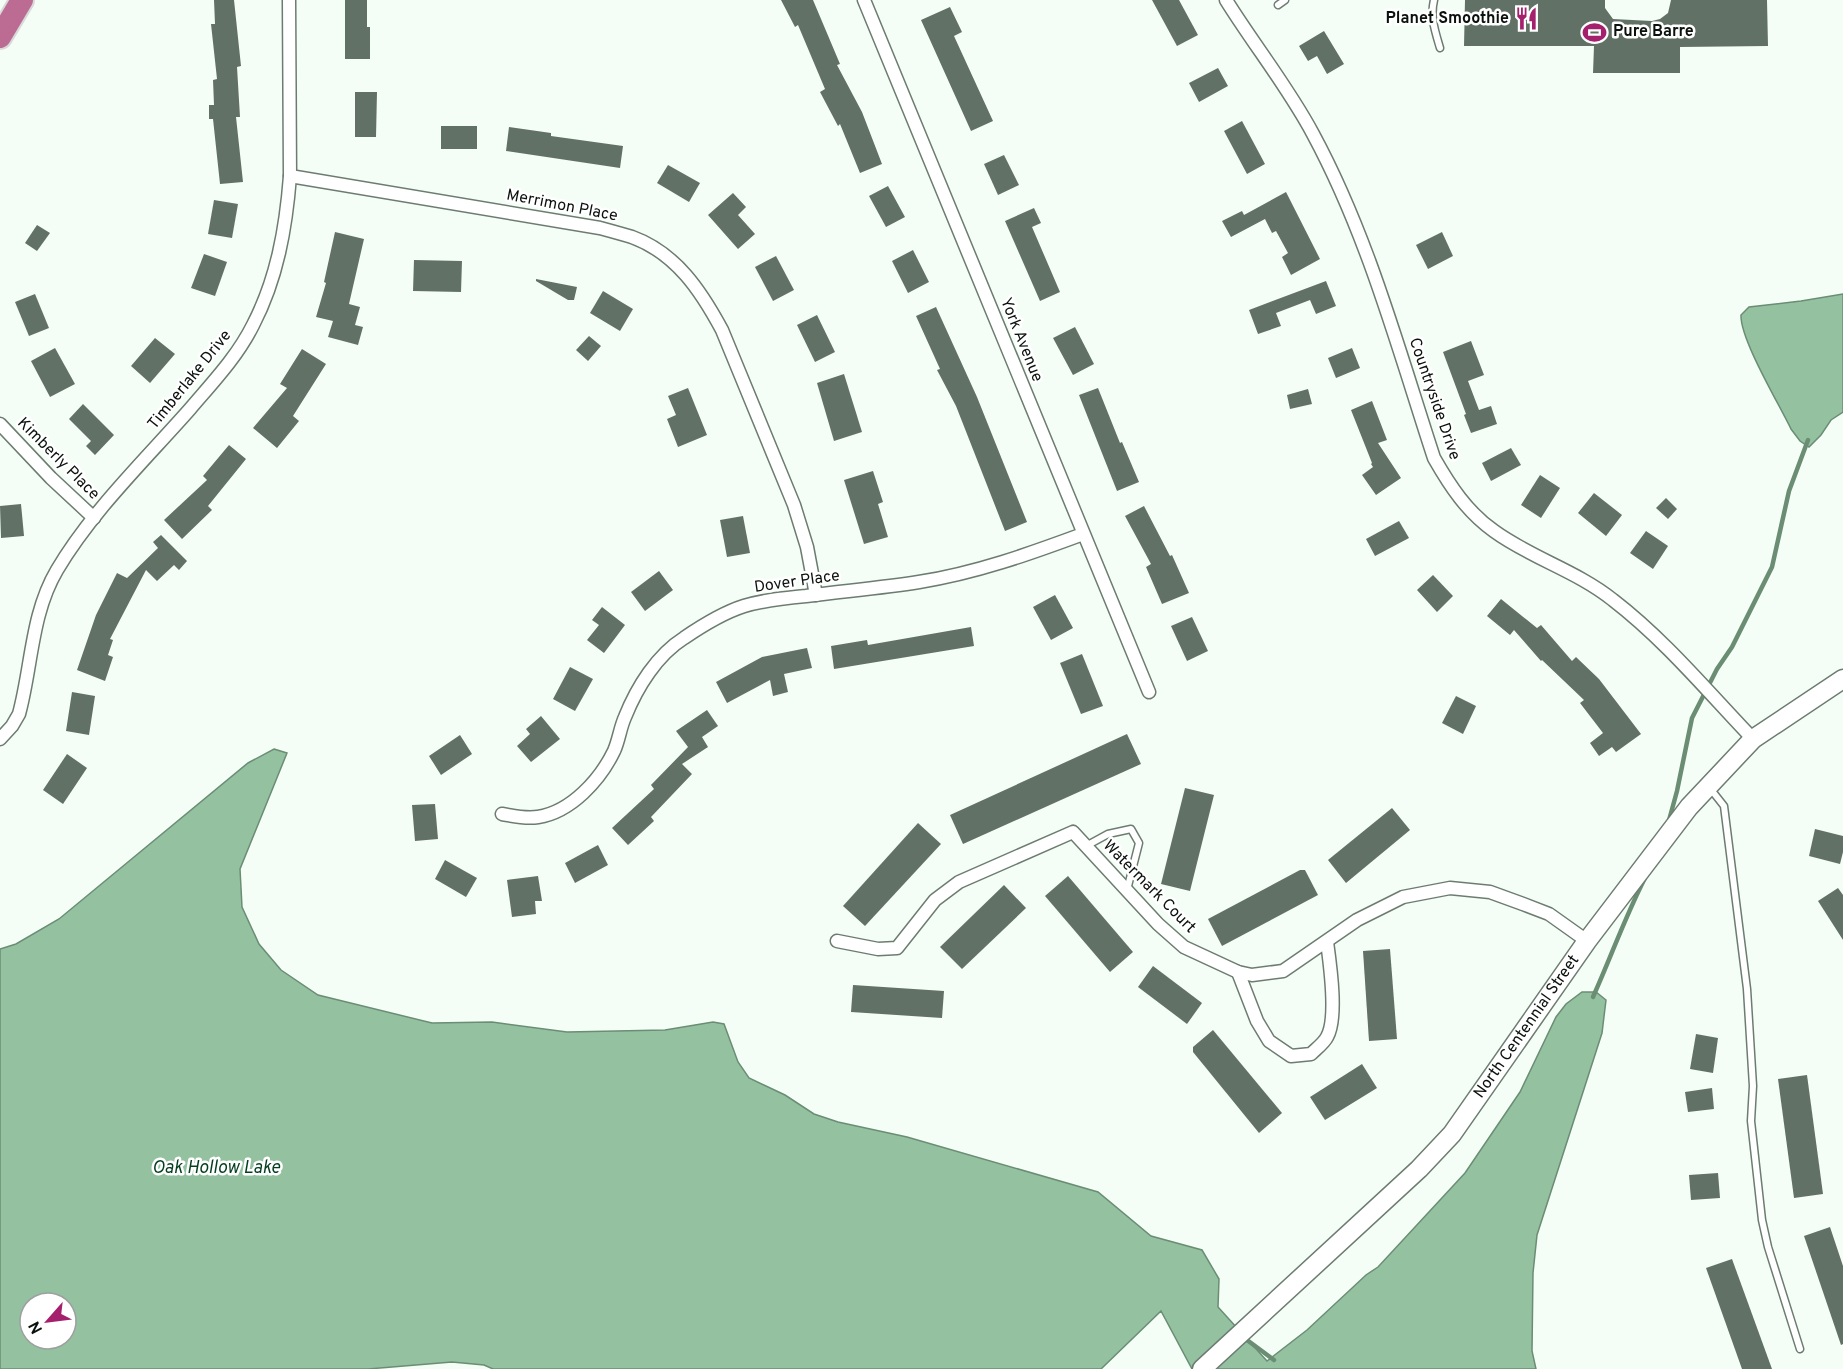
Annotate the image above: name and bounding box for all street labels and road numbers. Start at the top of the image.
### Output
street label: Merrimon Place [505,185,619,227]
street label: York Avenue [995,295,1047,385]
street label: Timberlake Drive [144,326,236,434]
street label: Countryside Drive [1404,335,1464,463]
street label: Kimberly Place [13,414,103,504]
street label: Dover Place [753,566,841,598]
street label: Watermark Court [1098,836,1200,938]
street label: North Centennial Street [1470,951,1584,1103]

